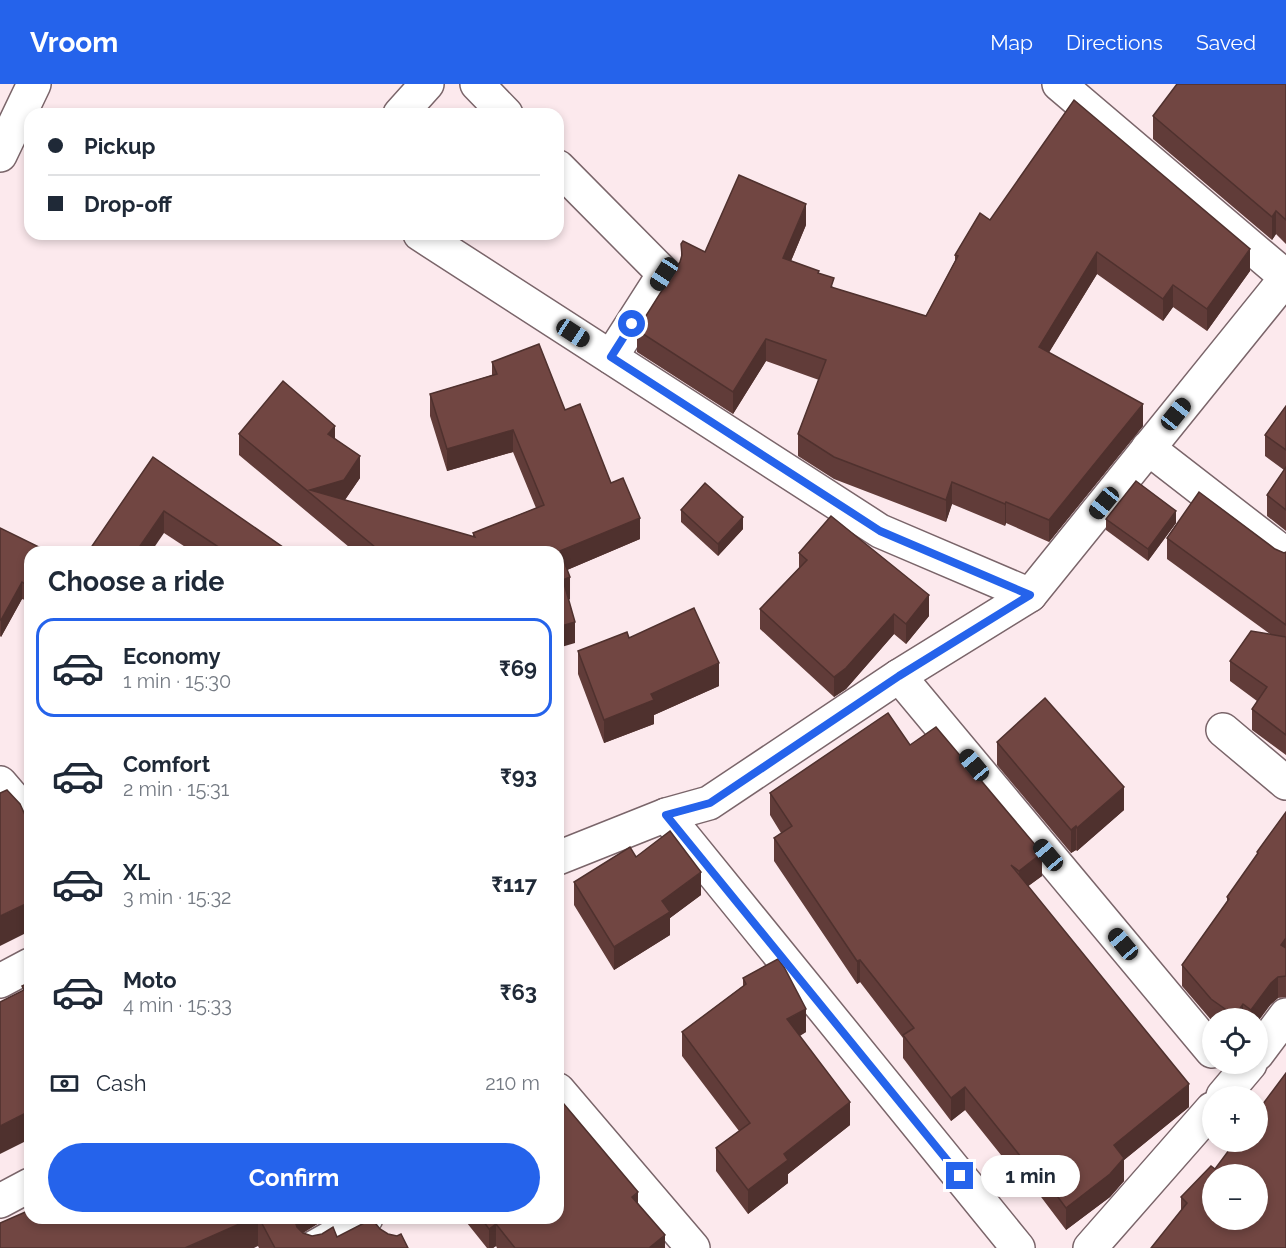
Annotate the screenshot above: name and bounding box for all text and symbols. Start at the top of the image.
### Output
text: Vroom [30,26,118,59]
text: Map [990,30,1033,55]
text: Directions [1066,30,1163,55]
text: Saved [1196,30,1256,55]
text: Pickup [84,133,156,159]
text: Drop-off [84,191,172,217]
car [647,254,681,294]
route start [618,310,645,337]
car [553,316,593,350]
car [1158,394,1194,434]
car [1086,483,1122,523]
text: Choose a ride [48,566,224,597]
icon: car [51,641,105,695]
text: Economy [123,643,221,669]
text: ₹69 [499,655,537,681]
text: 1 min · 15:30 [123,669,231,693]
car [956,745,992,785]
icon: car [51,749,105,803]
text: Comfort [123,751,210,777]
text: ₹93 [500,763,537,789]
text: 2 min · 15:31 [123,777,229,801]
car [1030,835,1066,875]
icon: car [51,857,105,911]
text: XL [123,859,150,885]
text: ₹117 [491,871,537,897]
text: 3 min · 15:32 [123,885,231,909]
car [1105,924,1141,964]
icon: car [51,965,105,1019]
text: Moto [123,967,177,993]
text: ₹63 [500,979,537,1005]
text: 4 min · 15:33 [123,993,232,1017]
map controls [1202,1008,1268,1230]
button: locate [1202,1008,1268,1074]
icon: cash [48,1067,81,1100]
text: Cash [96,1070,147,1096]
text: 210 m [485,1071,540,1095]
button: + [1202,1086,1268,1152]
button: Confirm [48,1143,540,1212]
callout: 1 min [981,1155,1080,1197]
route end [946,1162,973,1189]
text: 1 min [1005,1164,1056,1188]
button: − [1202,1164,1268,1230]

